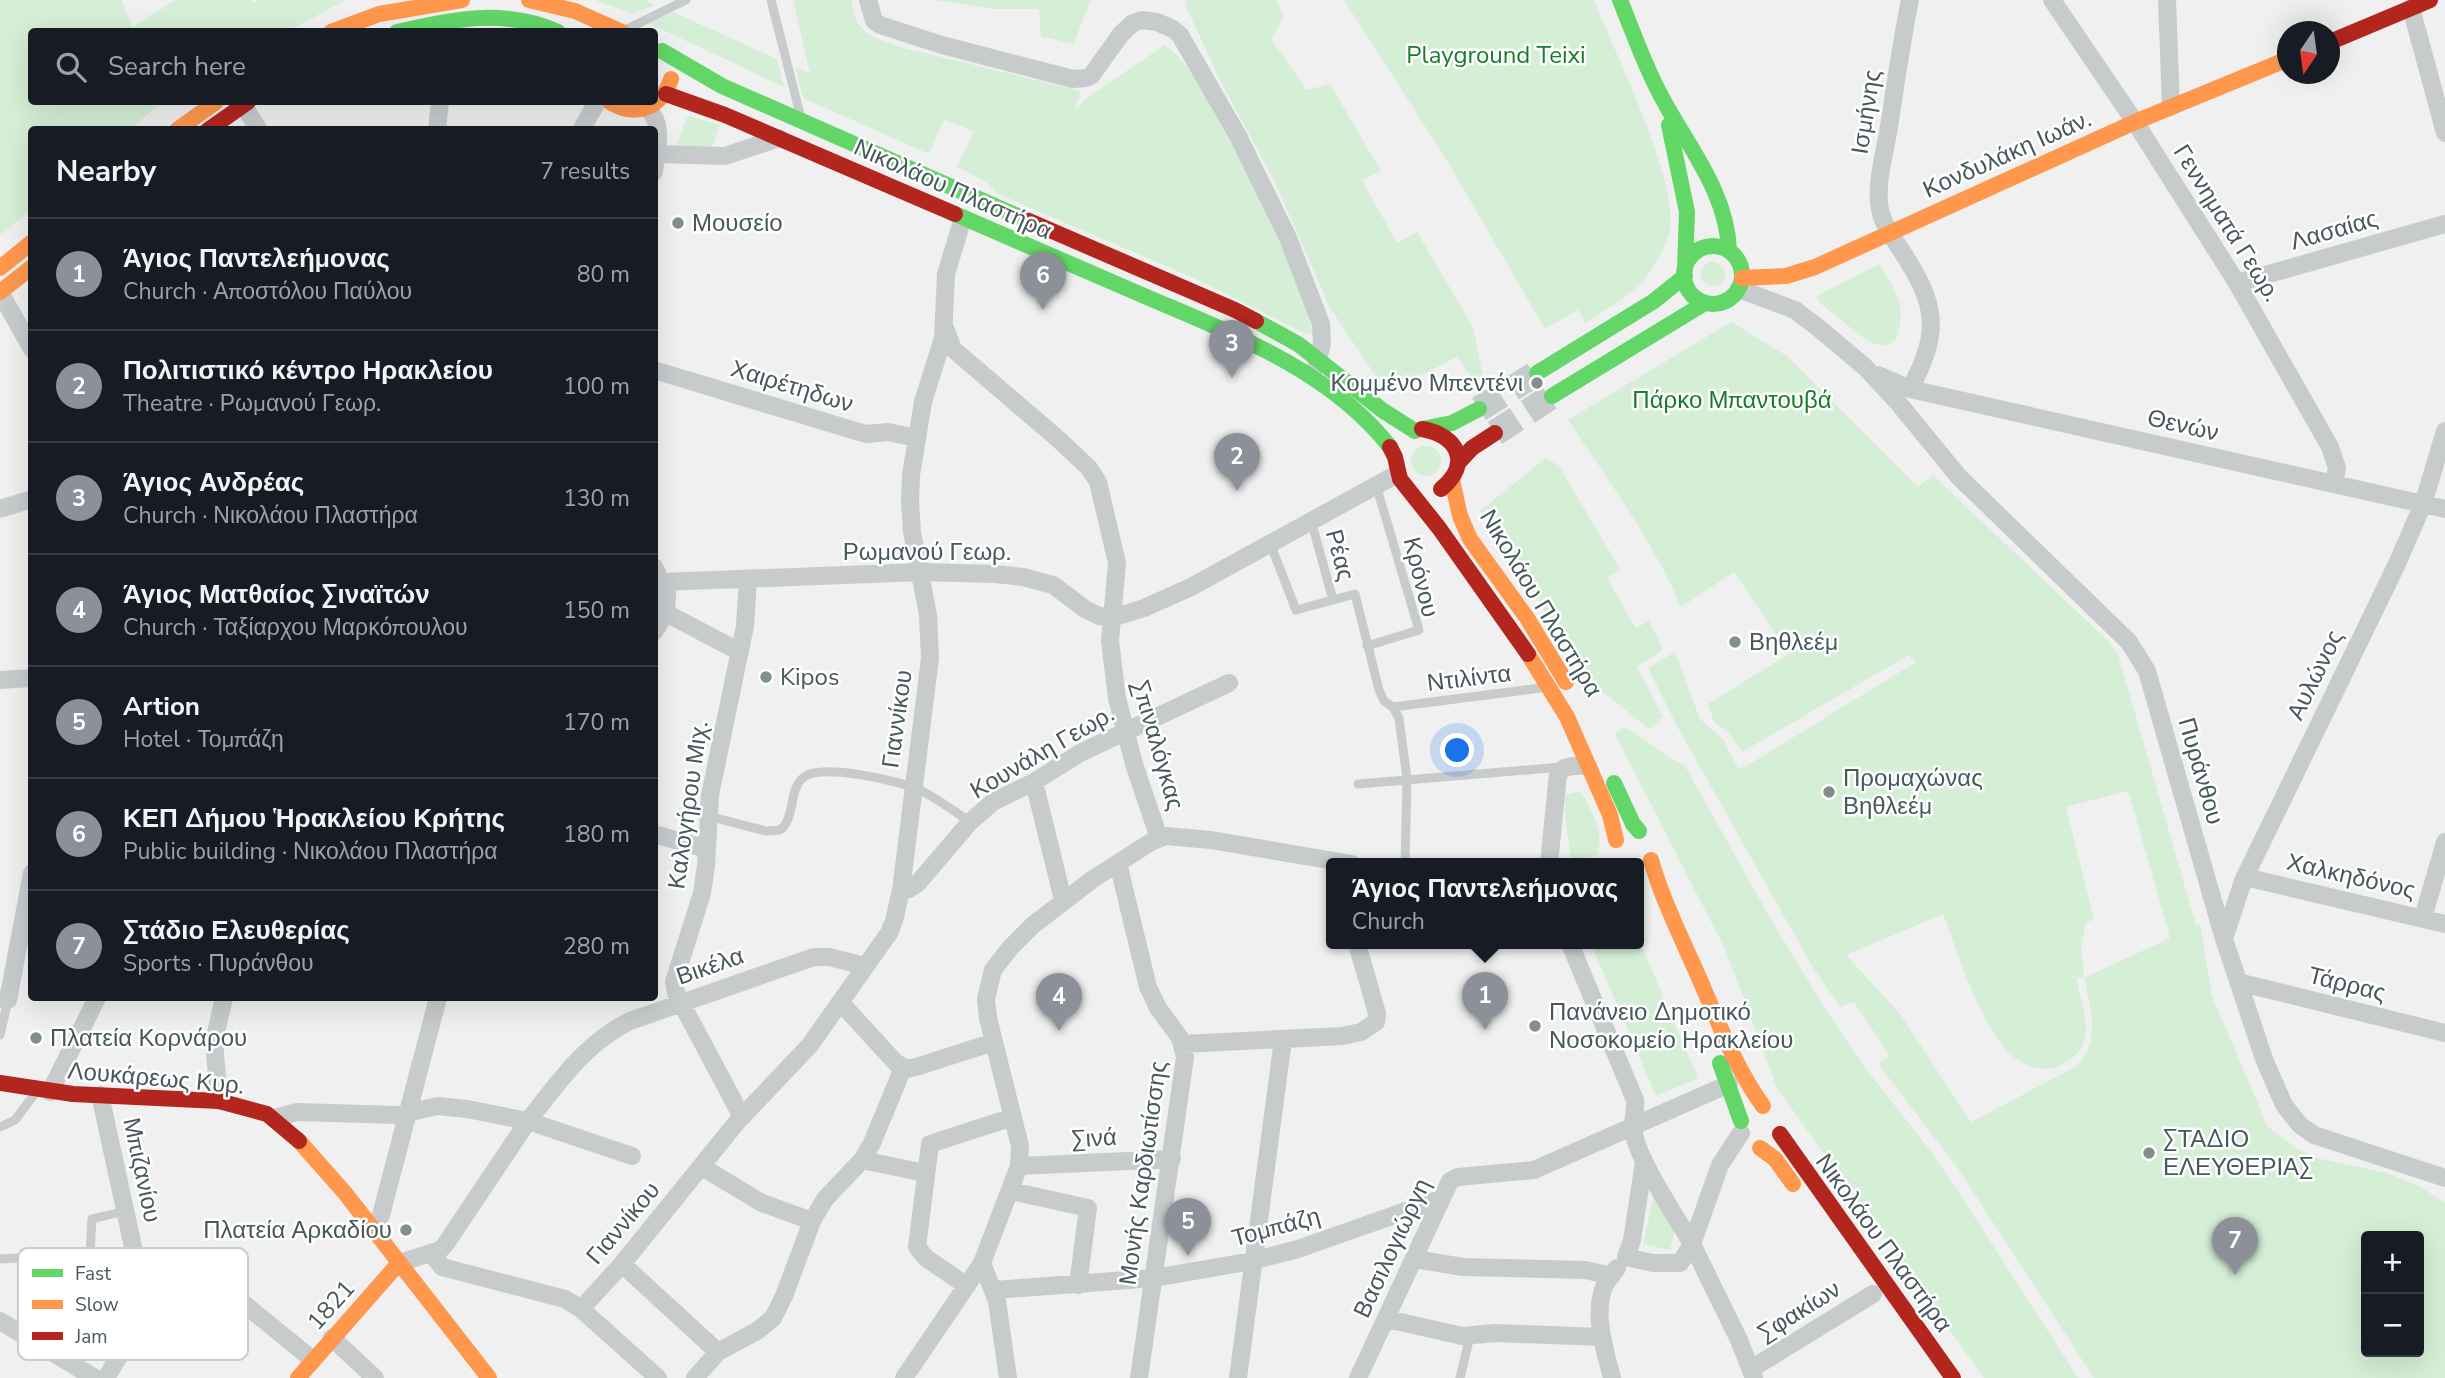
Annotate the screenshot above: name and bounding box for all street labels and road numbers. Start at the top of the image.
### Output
street label: Ισμήνης [1844,67,1888,157]
street label: Κονδυλάκη Ιωάν. [1918,103,2096,205]
street label: Νικολάου Πλαστήρα [849,131,1057,247]
street label: Γεννηματά Γεωρ. [2166,138,2288,308]
street label: Λασαίας [2287,202,2381,258]
street label: Χαιρέτηδων [727,352,857,420]
street label: Θενών [2144,401,2222,449]
street label: Νικολάου Πλαστήρα [1472,503,1610,703]
street label: Ρέας [1318,526,1362,584]
street label: Κρόνου [1396,534,1446,620]
street label: Ρωμανού Γεωρ. [843,536,1011,568]
street label: Αυλώνος [2279,625,2351,725]
street label: Ντιλίντα [1425,657,1513,699]
street label: Γιαννίκου [874,668,920,770]
street label: Σπιναλόγκας [1124,676,1192,814]
street label: Κουνάλη Γεωρ. [964,698,1120,806]
street label: Πυράνθου [2170,714,2232,828]
street label: Καλογήρου Μιχ. [660,719,716,891]
street label: Χαλκηδόνος [2284,846,2418,906]
street label: Βικέλα [672,940,748,992]
street label: Τάρρας [2305,959,2389,1009]
street label: Λουκάρεως Κυρ. [66,1054,246,1102]
street label: Μονής Καρδιωτίσσης [1111,1059,1175,1287]
street label: Μπιζανίου [115,1115,169,1225]
street label: Σινά [1070,1121,1118,1155]
street label: Νικολάου Πλαστήρα [1808,1147,1960,1339]
street label: Βασιλογιώργη [1346,1173,1438,1323]
street label: Γιαννίκου [579,1175,667,1271]
street label: Τομπάζη [1228,1200,1324,1254]
street label: 1821 [300,1273,362,1337]
street label: Σφακίων [1752,1273,1846,1349]

